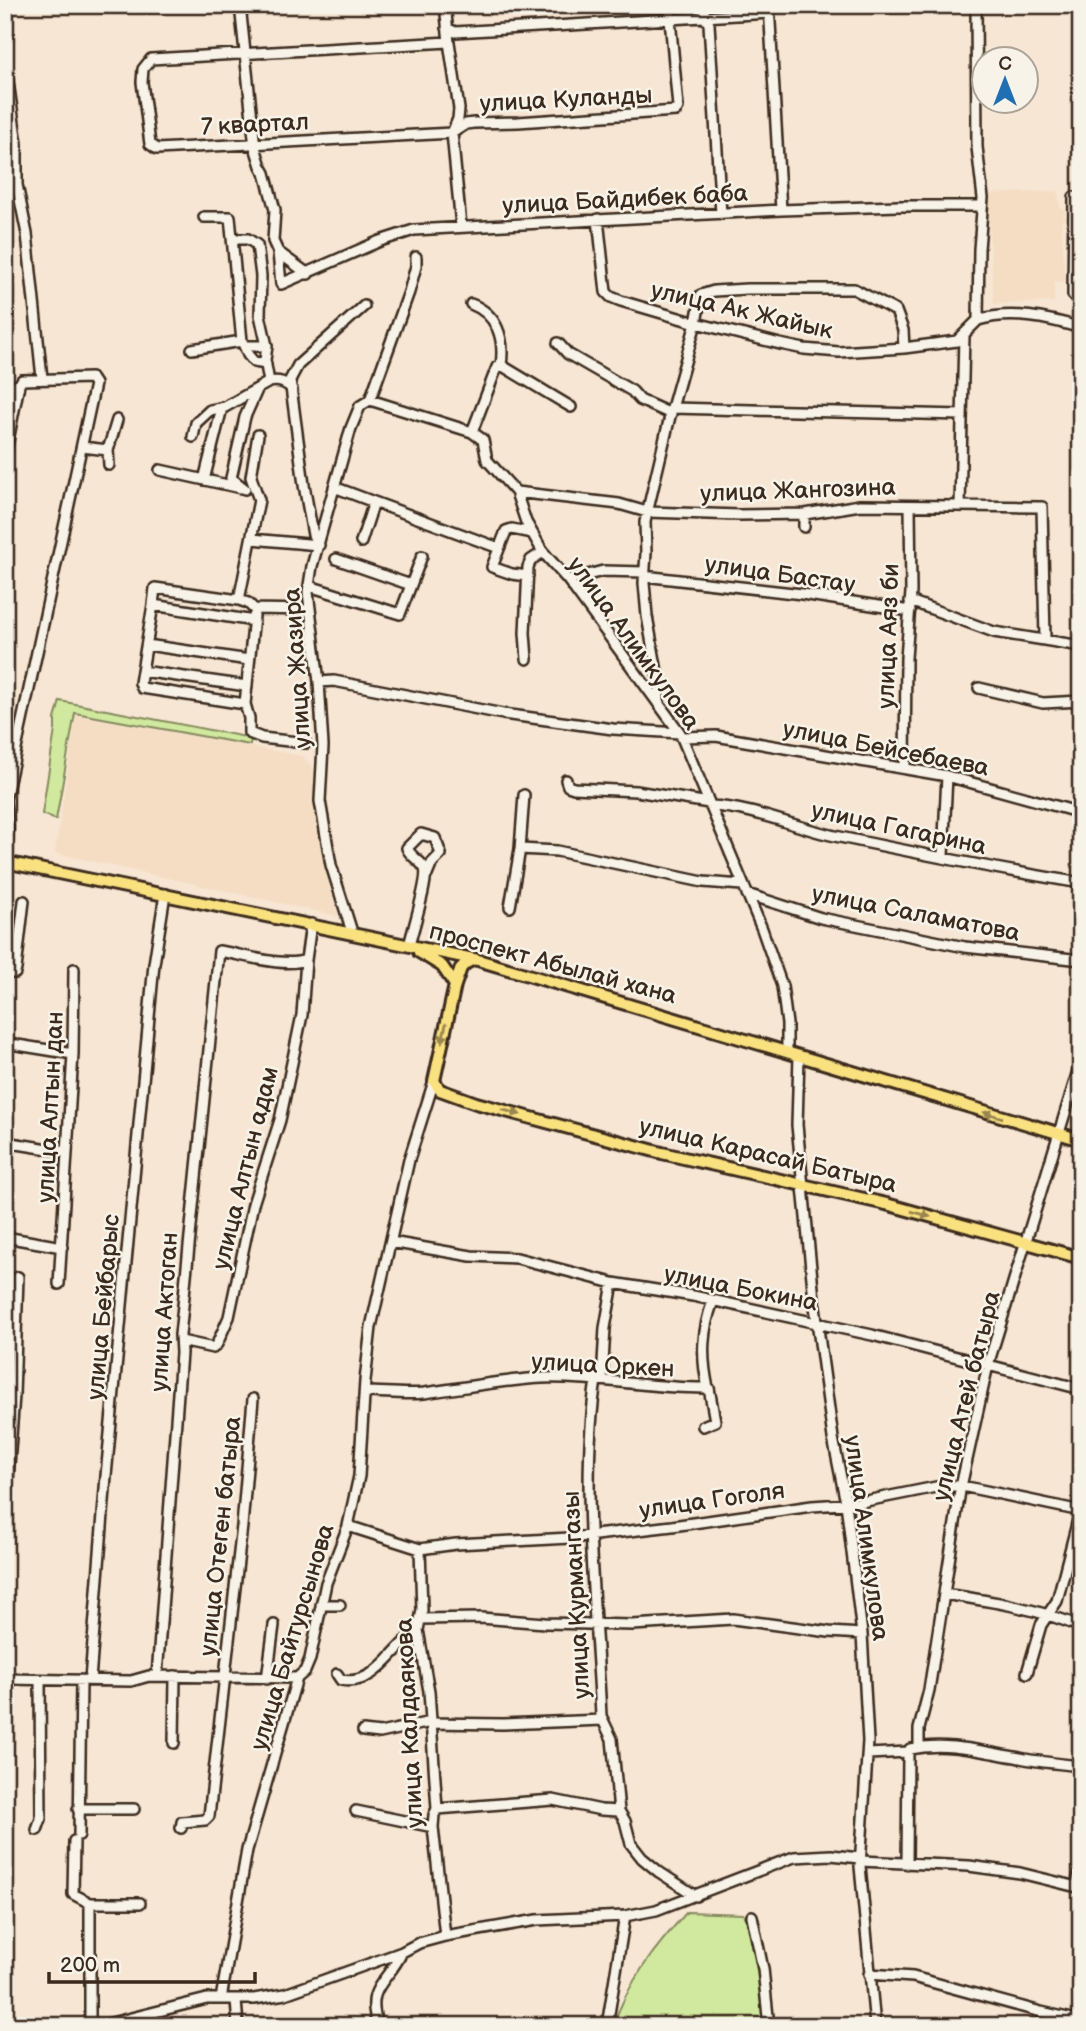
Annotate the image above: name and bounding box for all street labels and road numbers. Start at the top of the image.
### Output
street label: улица Куланды [479,81,653,118]
street label: 7 квартал [200,107,310,142]
street label: улица Байдибек баба [502,179,749,220]
street label: улица Ак Жайык [648,275,836,346]
street label: улица Жангозина [700,473,896,508]
street label: улица Бастау [703,550,857,599]
street label: улица Алимкулова [561,551,706,736]
street label: улица Аяз би [871,563,906,709]
street label: улица Жазира [277,587,318,749]
street label: улица Бейсебаева [780,714,991,783]
street label: улица Гагарина [809,796,989,861]
street label: улица Саламатова [810,879,1022,948]
street label: проспект Абылай хана [426,916,680,1010]
street label: улица Алтын дан [31,1010,70,1204]
street label: улица Алтын адам [206,1064,285,1273]
street label: улица Карасай Батыра [636,1112,899,1199]
street label: улица Бейбарыс [81,1213,126,1401]
street label: улица Актоган [144,1231,185,1393]
street label: улица Бокина [662,1259,820,1318]
street label: улица Атей батыра [926,1288,1007,1504]
street label: улица Оркен [531,1347,675,1384]
street label: улица Отеген батыра [193,1415,248,1657]
street label: улица Алимкулова [838,1434,895,1643]
street label: улица Гоголя [637,1476,787,1525]
street label: улица Курмангазы [557,1490,596,1700]
street label: улица Байтурсынова [244,1521,341,1754]
street label: улица Калдаякова [390,1617,429,1829]

